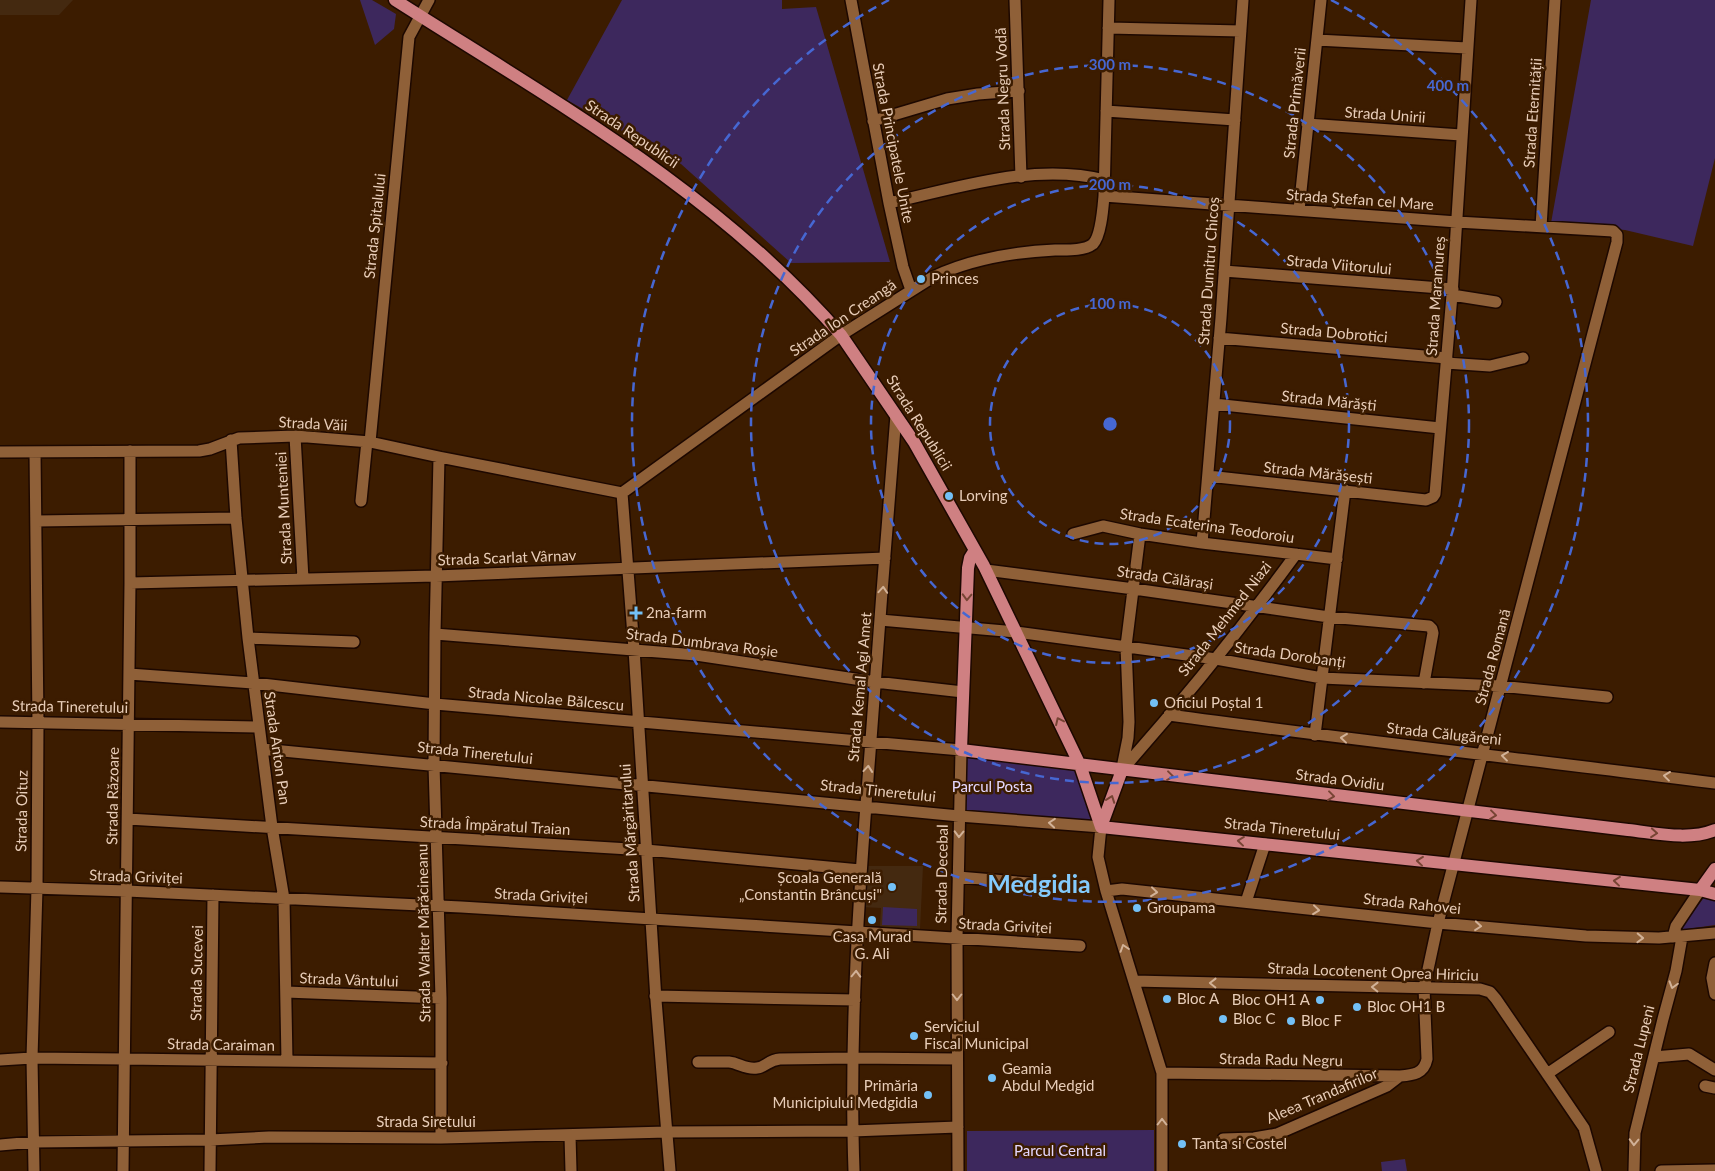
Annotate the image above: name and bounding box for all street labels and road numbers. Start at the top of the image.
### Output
street label: Strada Negru Vodă [991,27,1013,151]
street label: Strada Primăverii [1279,47,1309,159]
street label: Strada Eternității [1519,57,1545,168]
street label: Strada Principatele Unite [870,61,918,225]
street label: Strada Republicii [582,95,683,171]
street label: Strada Unirii [1344,102,1426,126]
street label: Strada Spitalului [360,172,388,279]
street label: Strada Ștefan cel Mare [1286,185,1435,213]
street label: Strada Dumitru Chicoș [1194,196,1222,346]
street label: Strada Maramureș [1422,236,1448,356]
street label: Strada Viitorului [1286,250,1392,278]
street label: Strada Ion Creangă [786,275,899,359]
street label: Strada Dobrotici [1280,318,1388,346]
street label: Strada Republicii [883,371,956,474]
street label: Strada Mărăști [1281,386,1377,414]
street label: Strada Văii [278,412,348,434]
street label: Strada Munteniei [271,451,295,565]
street label: Strada Mărășești [1263,457,1374,487]
street label: Strada Ecaterina Teodoroiu [1119,504,1296,546]
street label: Strada Scarlat Vârnav [437,546,577,568]
street label: Strada Mehmed Niazi [1174,557,1275,679]
street label: Strada Călărași [1116,561,1214,593]
street label: Strada Romană [1471,607,1514,707]
street label: Strada Kemal Agi Amet [843,611,875,763]
street label: Strada Dumbrava Roșie [625,624,779,660]
street label: Strada Dorobanți [1233,637,1347,671]
street label: Strada Nicolae Bălcescu [467,682,625,714]
street label: Strada Anton Pan [261,690,295,806]
street label: Strada Tineretului [12,696,128,716]
street label: Strada Călugăreni [1386,718,1502,748]
street label: Strada Tineretului [416,737,534,767]
street label: Strada Răzoare [102,747,122,845]
street label: Strada Mărgăritarului [615,763,643,903]
street label: Strada Ovidiu [1295,765,1386,793]
street label: Strada Oituz [11,770,31,852]
street label: Strada Tineretului [819,775,937,805]
street label: Strada Împăratul Traian [419,812,571,838]
street label: Strada Tineretului [1223,813,1341,843]
street label: Strada Decebal [931,824,951,924]
street label: Strada Walter Mărăcineanu [412,844,434,1022]
street label: Strada Griviței [89,865,183,887]
street label: Strada Griviței [494,884,588,906]
street label: Strada Rahovei [1362,889,1462,917]
street label: Strada Griviței [958,914,1052,936]
street label: Strada Sucevei [186,925,206,1021]
street label: Strada Locotenent Oprea Hiriciu [1267,958,1479,984]
street label: Strada Vântului [299,968,399,990]
street label: Strada Lupeni [1618,1003,1658,1094]
street label: Strada Caraiman [167,1034,275,1054]
street label: Strada Radu Negru [1219,1049,1343,1069]
street label: Aleea Trandafirilor [1263,1063,1381,1127]
street label: Strada Siretului [376,1112,476,1130]

